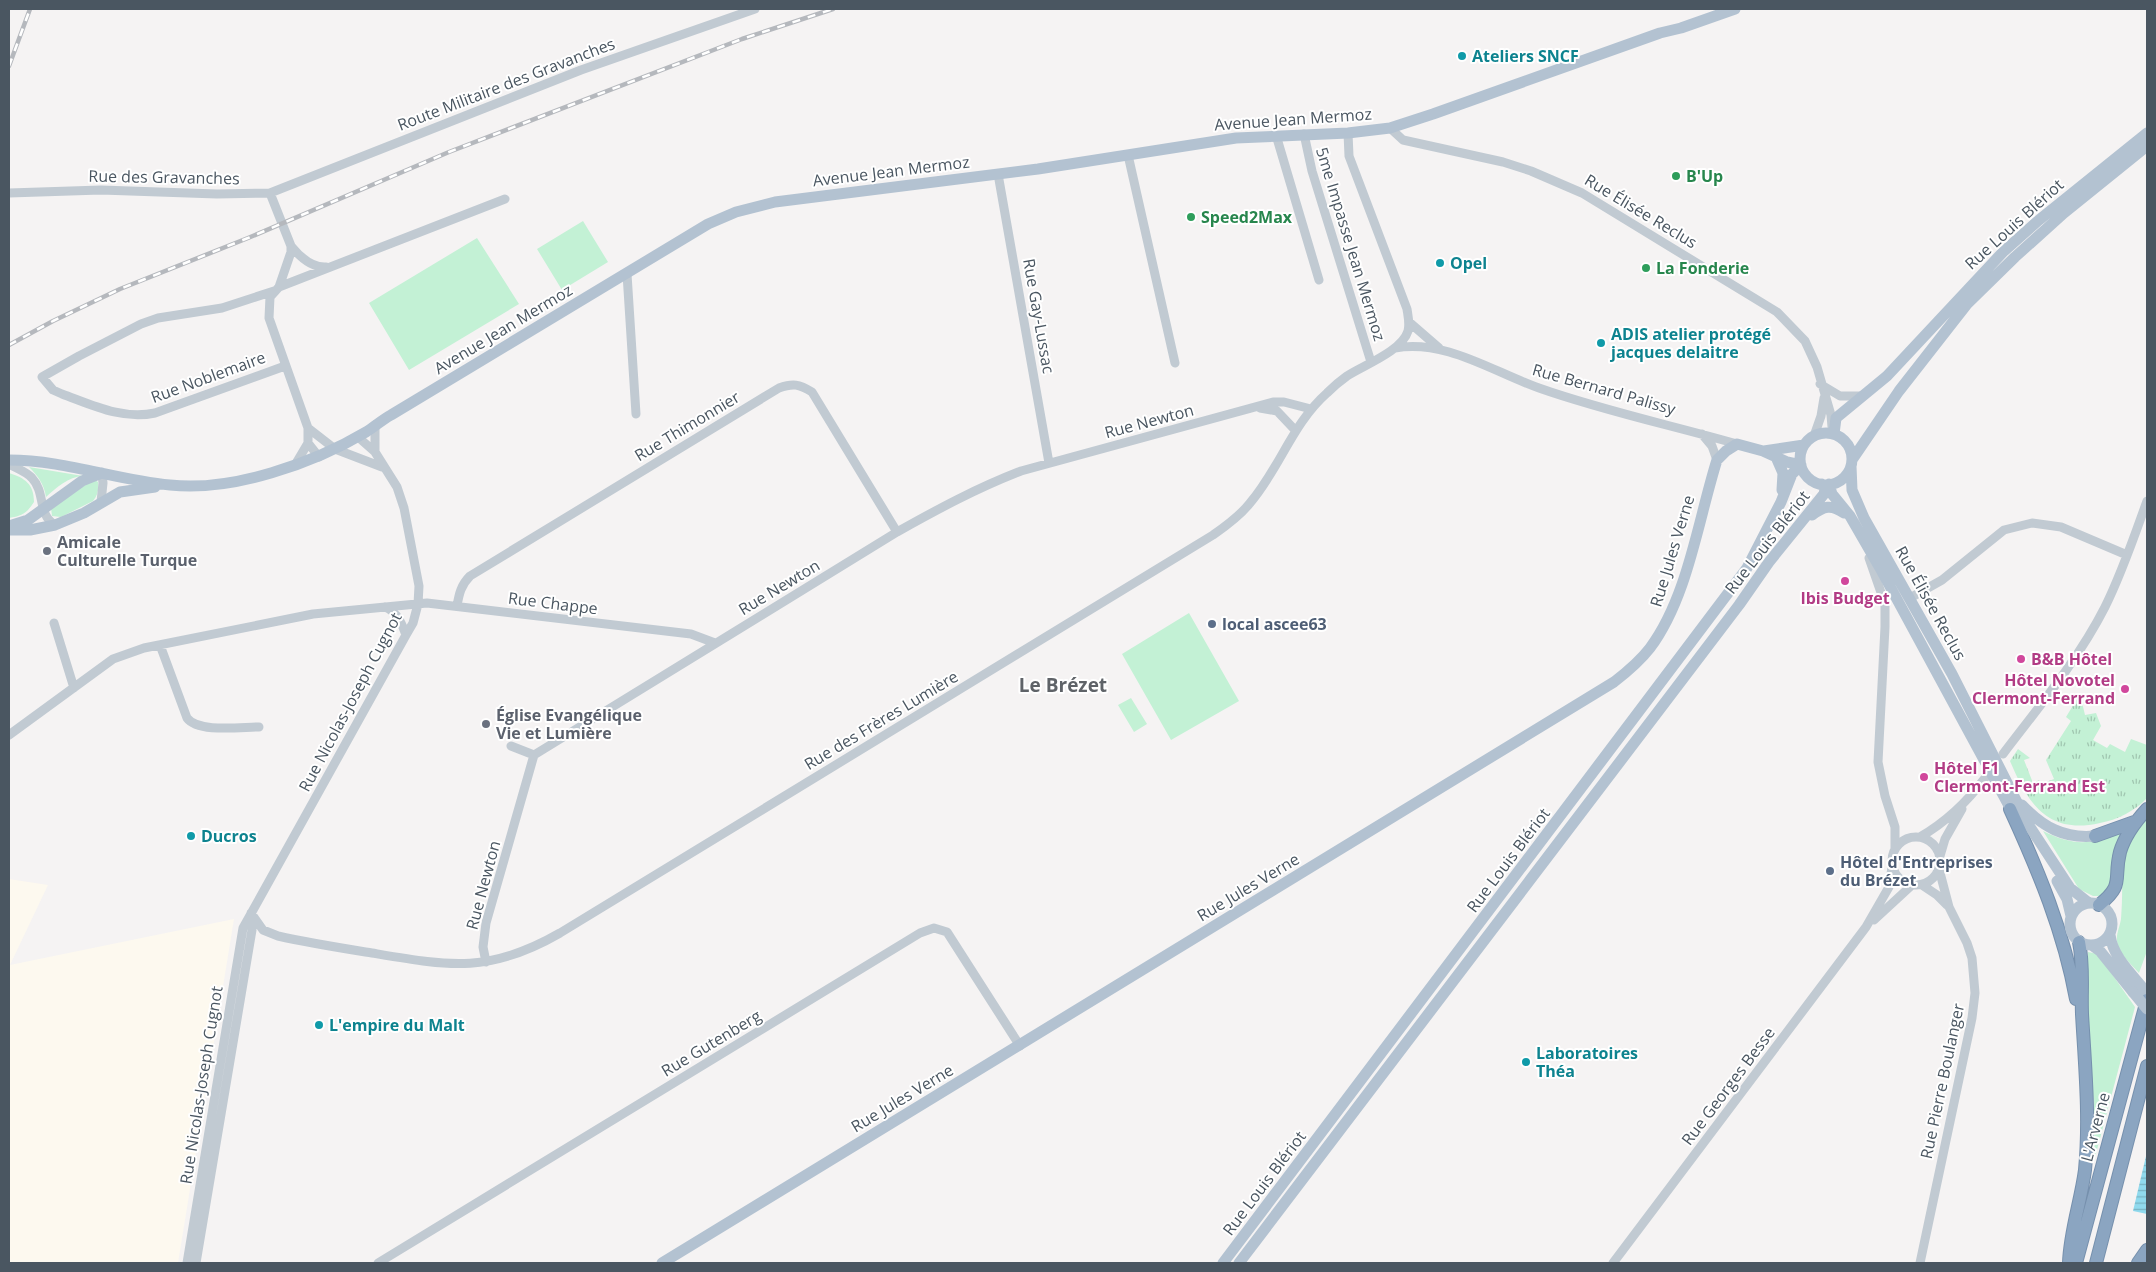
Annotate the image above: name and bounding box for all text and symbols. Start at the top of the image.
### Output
street label: Route Militaire des Gravanches [394,32,618,136]
place label: Ateliers SNCF [1472,45,1579,67]
marker: Ateliers SNCF [1456,50,1468,62]
street label: Avenue Jean Mermoz [1213,103,1373,135]
street label: 5me Impasse Jean Mermoz [1311,144,1391,344]
street label: Avenue Jean Mermoz [811,150,971,192]
street label: Rue des Gravanches [88,165,240,189]
place label: B'Up [1686,165,1723,187]
street label: Rue Élisée Reclus [1581,169,1701,253]
marker: B'Up [1670,170,1682,182]
street label: Rue Louis Blériot [1960,174,2068,274]
place label: Speed2Max [1201,206,1293,228]
marker: Speed2Max [1185,211,1197,223]
place label: Opel [1450,252,1487,274]
street label: Rue Gay-Lussac [1018,257,1060,376]
marker: Opel [1434,257,1446,269]
place label: La Fonderie [1656,257,1749,279]
marker: La Fonderie [1640,262,1652,274]
street label: Avenue Jean Mermoz [430,279,576,379]
place label: ADIS atelier protégé jacques delaitre [1609,323,1771,363]
marker: ADIS atelier protégé jacques delaitre [1595,337,1607,349]
street label: Rue Noblemaire [148,346,268,408]
street label: Rue Bernard Palissy [1530,358,1679,420]
street label: Rue Thimonnier [630,386,744,466]
street label: Rue Newton [1102,399,1196,443]
street label: Rue Louis Blériot [1720,485,1815,598]
street label: Rue Jules Verne [1645,492,1699,609]
place label: Amicale Culturelle Turque [57,531,197,571]
street label: Rue Élisée Reclus [1890,542,1972,664]
marker: Amicale Culturelle Turque [41,545,53,557]
street label: Rue Newton [734,554,824,620]
marker: Ibis Budget [1839,575,1851,587]
street label: Rue Chappe [507,587,599,619]
place label: Ibis Budget [1800,587,1890,609]
street label: Rue Nicolas-Joseph Cugnot [293,608,407,795]
place label: local ascee63 [1222,613,1327,635]
marker: local ascee63 [1206,618,1218,630]
place label: B&B Hôtel [2031,648,2112,670]
marker: B&B Hôtel [2015,653,2027,665]
street label: Rue des Frères Lumière [800,665,962,775]
place label: Hôtel Novotel Clermont-Ferrand [1972,669,2115,709]
district label: Le Brézet [1019,672,1107,698]
marker: Hôtel Novotel Clermont-Ferrand [2119,683,2131,695]
place label: Église Evangélique Vie et Lumière [496,704,642,744]
marker: Église Evangélique Vie et Lumière [480,718,492,730]
place label: Hôtel F1 Clermont-Ferrand Est [1934,757,2105,797]
marker: Hôtel F1 Clermont-Ferrand Est [1918,771,1930,783]
street label: Rue Louis Blériot [1461,803,1555,917]
place label: Ducros [201,825,257,847]
marker: Ducros [185,830,197,842]
street label: Rue Newton [461,838,505,932]
street label: Rue Jules Verne [1193,848,1303,926]
place label: Hôtel d'Entreprises du Brézet [1840,851,1993,891]
marker: Hôtel d'Entreprises du Brézet [1824,865,1836,877]
street label: Rue Nicolas-Joseph Cugnot [174,984,228,1185]
street label: Rue Pierre Boulanger [1915,1001,1969,1161]
street label: Rue Gutenberg [657,1004,765,1081]
place label: L'empire du Malt [329,1014,465,1036]
marker: L'empire du Malt [313,1019,325,1031]
street label: Rue Georges Besse [1676,1022,1780,1150]
place label: Laboratoires Théa [1536,1042,1638,1082]
marker: Laboratoires Théa [1520,1056,1532,1068]
street label: Rue Jules Verne [847,1059,957,1137]
street label: L'Arverne [2075,1090,2115,1164]
street label: Rue Louis Blériot [1217,1126,1311,1240]

